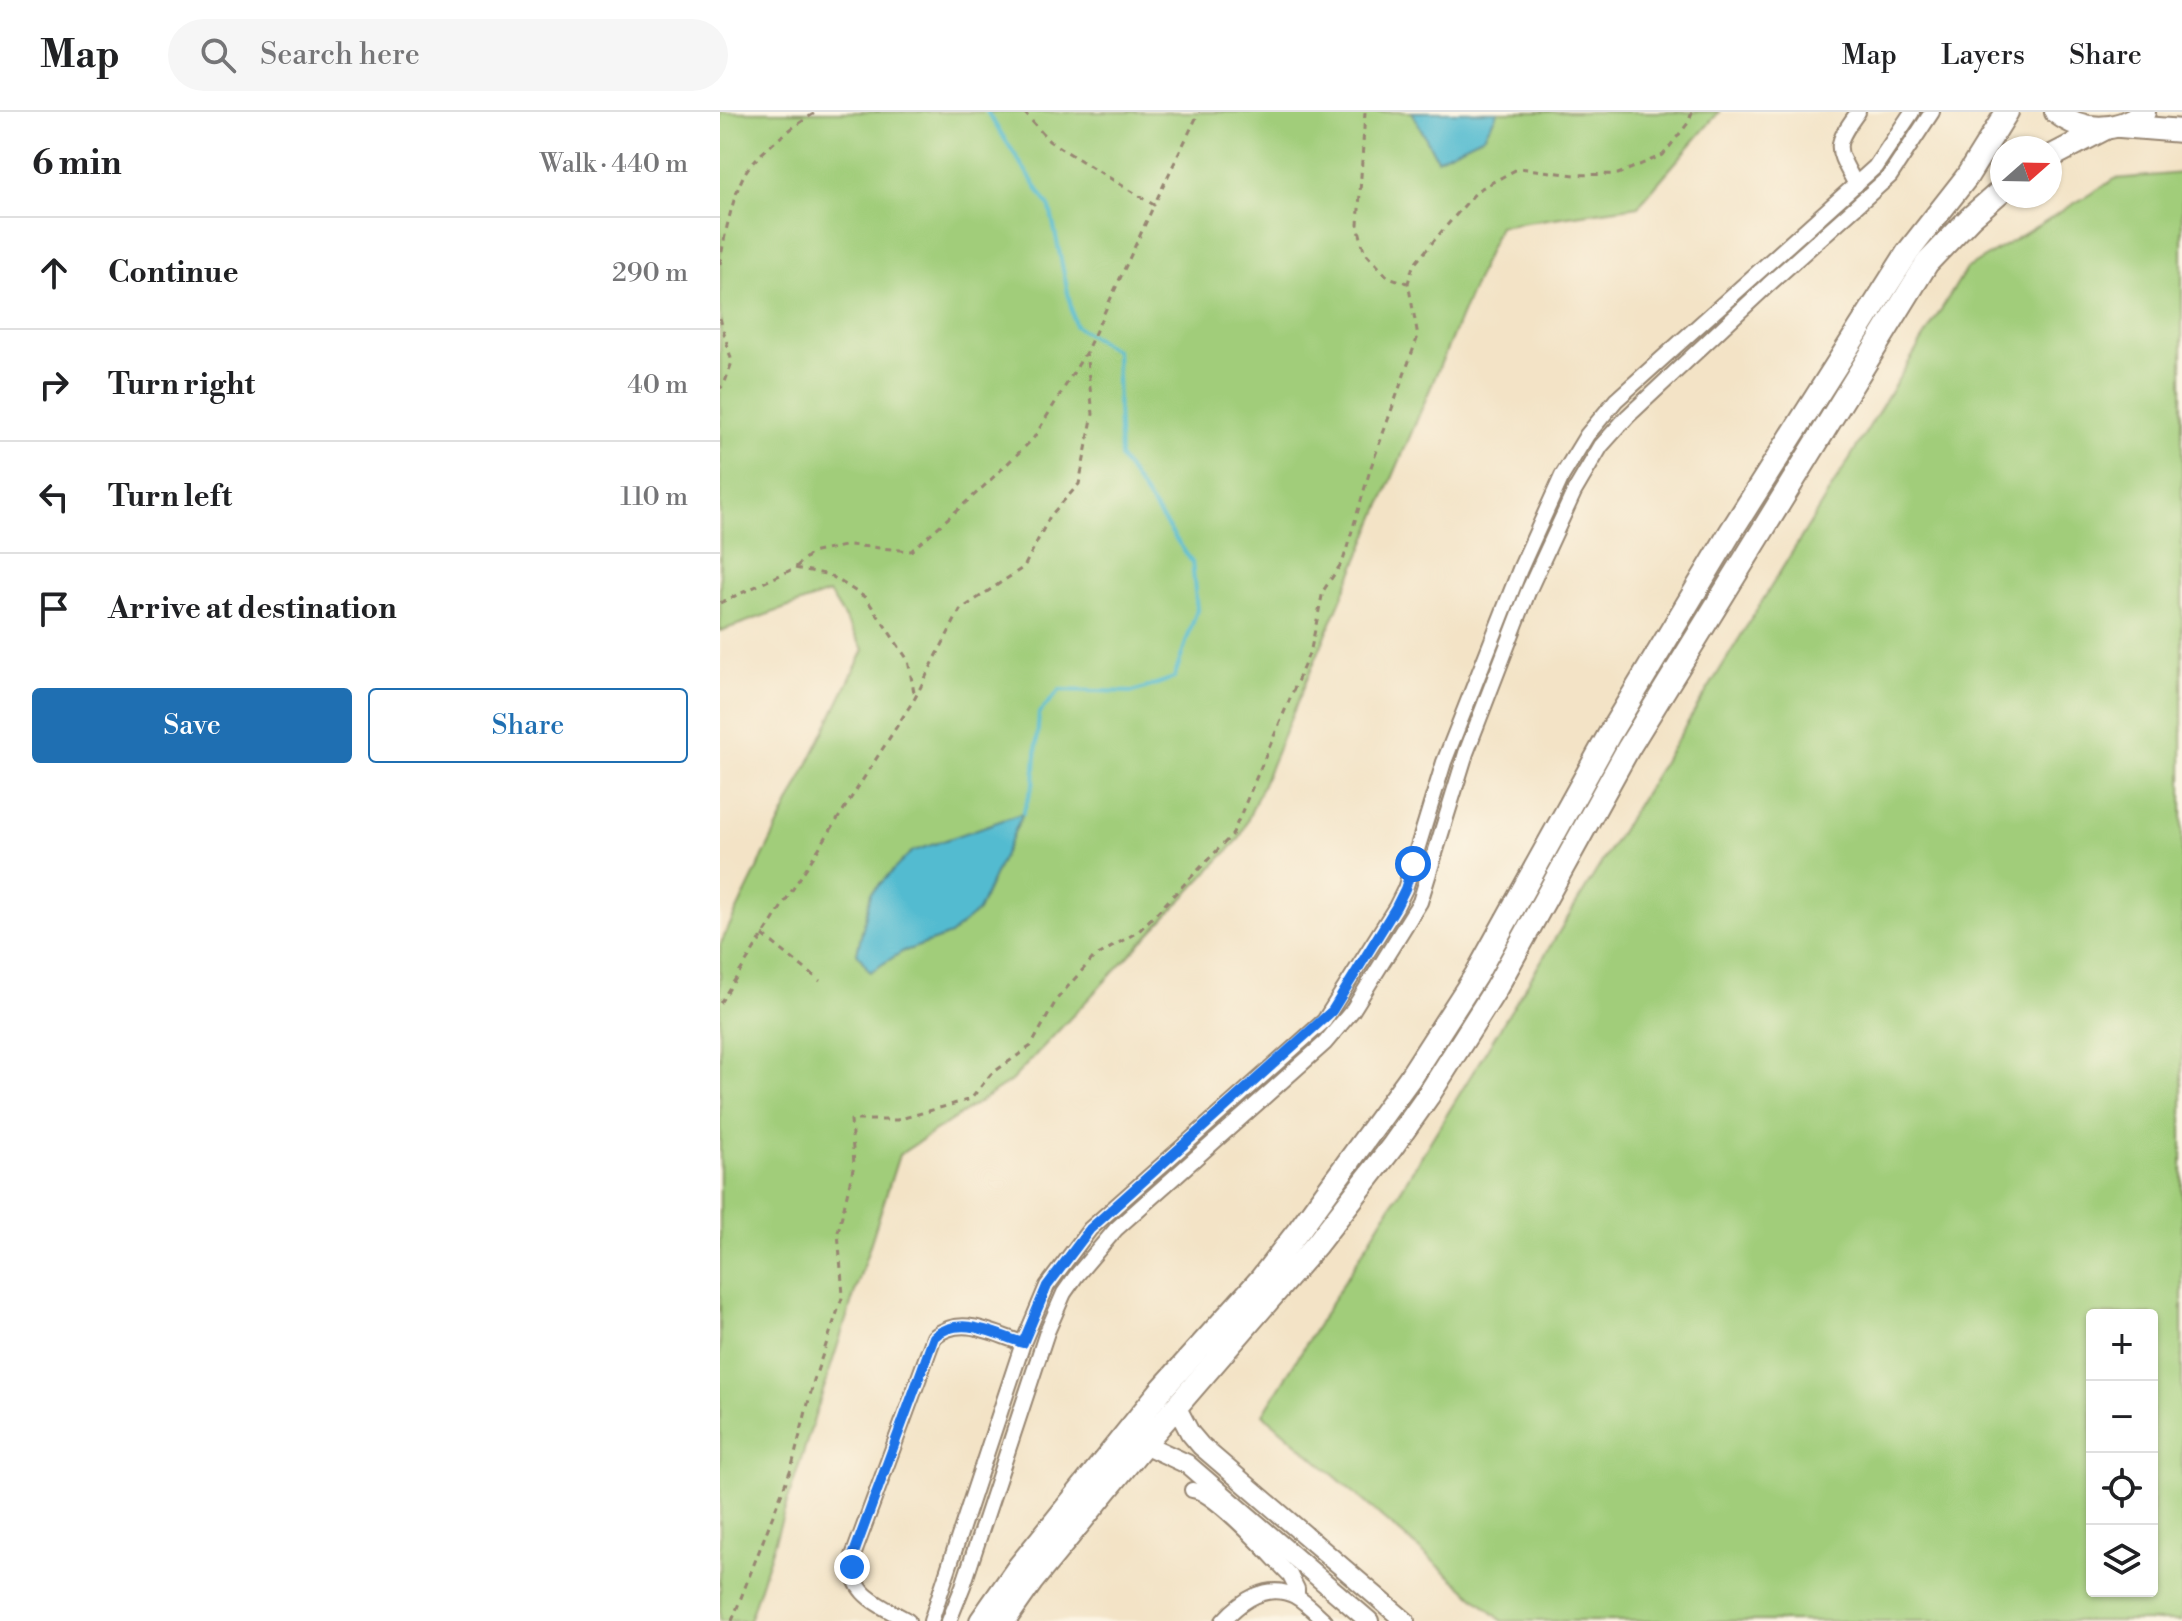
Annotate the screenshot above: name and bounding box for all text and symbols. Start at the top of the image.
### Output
search box [168,19,728,91]
text: Map [40,32,120,79]
icon: search [196,33,240,77]
text: Search here [260,36,420,74]
text: Map [1842,38,1897,73]
text: Layers [1941,38,2025,73]
text: Share [2069,38,2142,73]
north arrow [1990,136,2062,208]
text: 6 min [32,143,122,185]
text: Walk · 440 m [540,148,688,180]
icon: ahead [32,251,76,295]
text: Continue [108,254,239,292]
text: 290 m [612,257,688,289]
icon: right [32,363,76,407]
text: Turn right [108,366,255,404]
text: 40 m [627,369,688,401]
icon: left [32,475,76,519]
text: Turn left [108,478,232,516]
text: 110 m [620,481,688,513]
icon: arrive [32,587,76,631]
text: Arrive at destination [108,590,397,628]
button: Save [32,688,352,763]
button: Share [368,688,688,763]
route start [1395,846,1431,882]
map controls [2086,1309,2158,1597]
button: + [2086,1309,2158,1381]
button: − [2086,1381,2158,1453]
button: locate [2086,1453,2158,1525]
button: layers [2086,1525,2158,1597]
route end [834,1549,870,1585]

